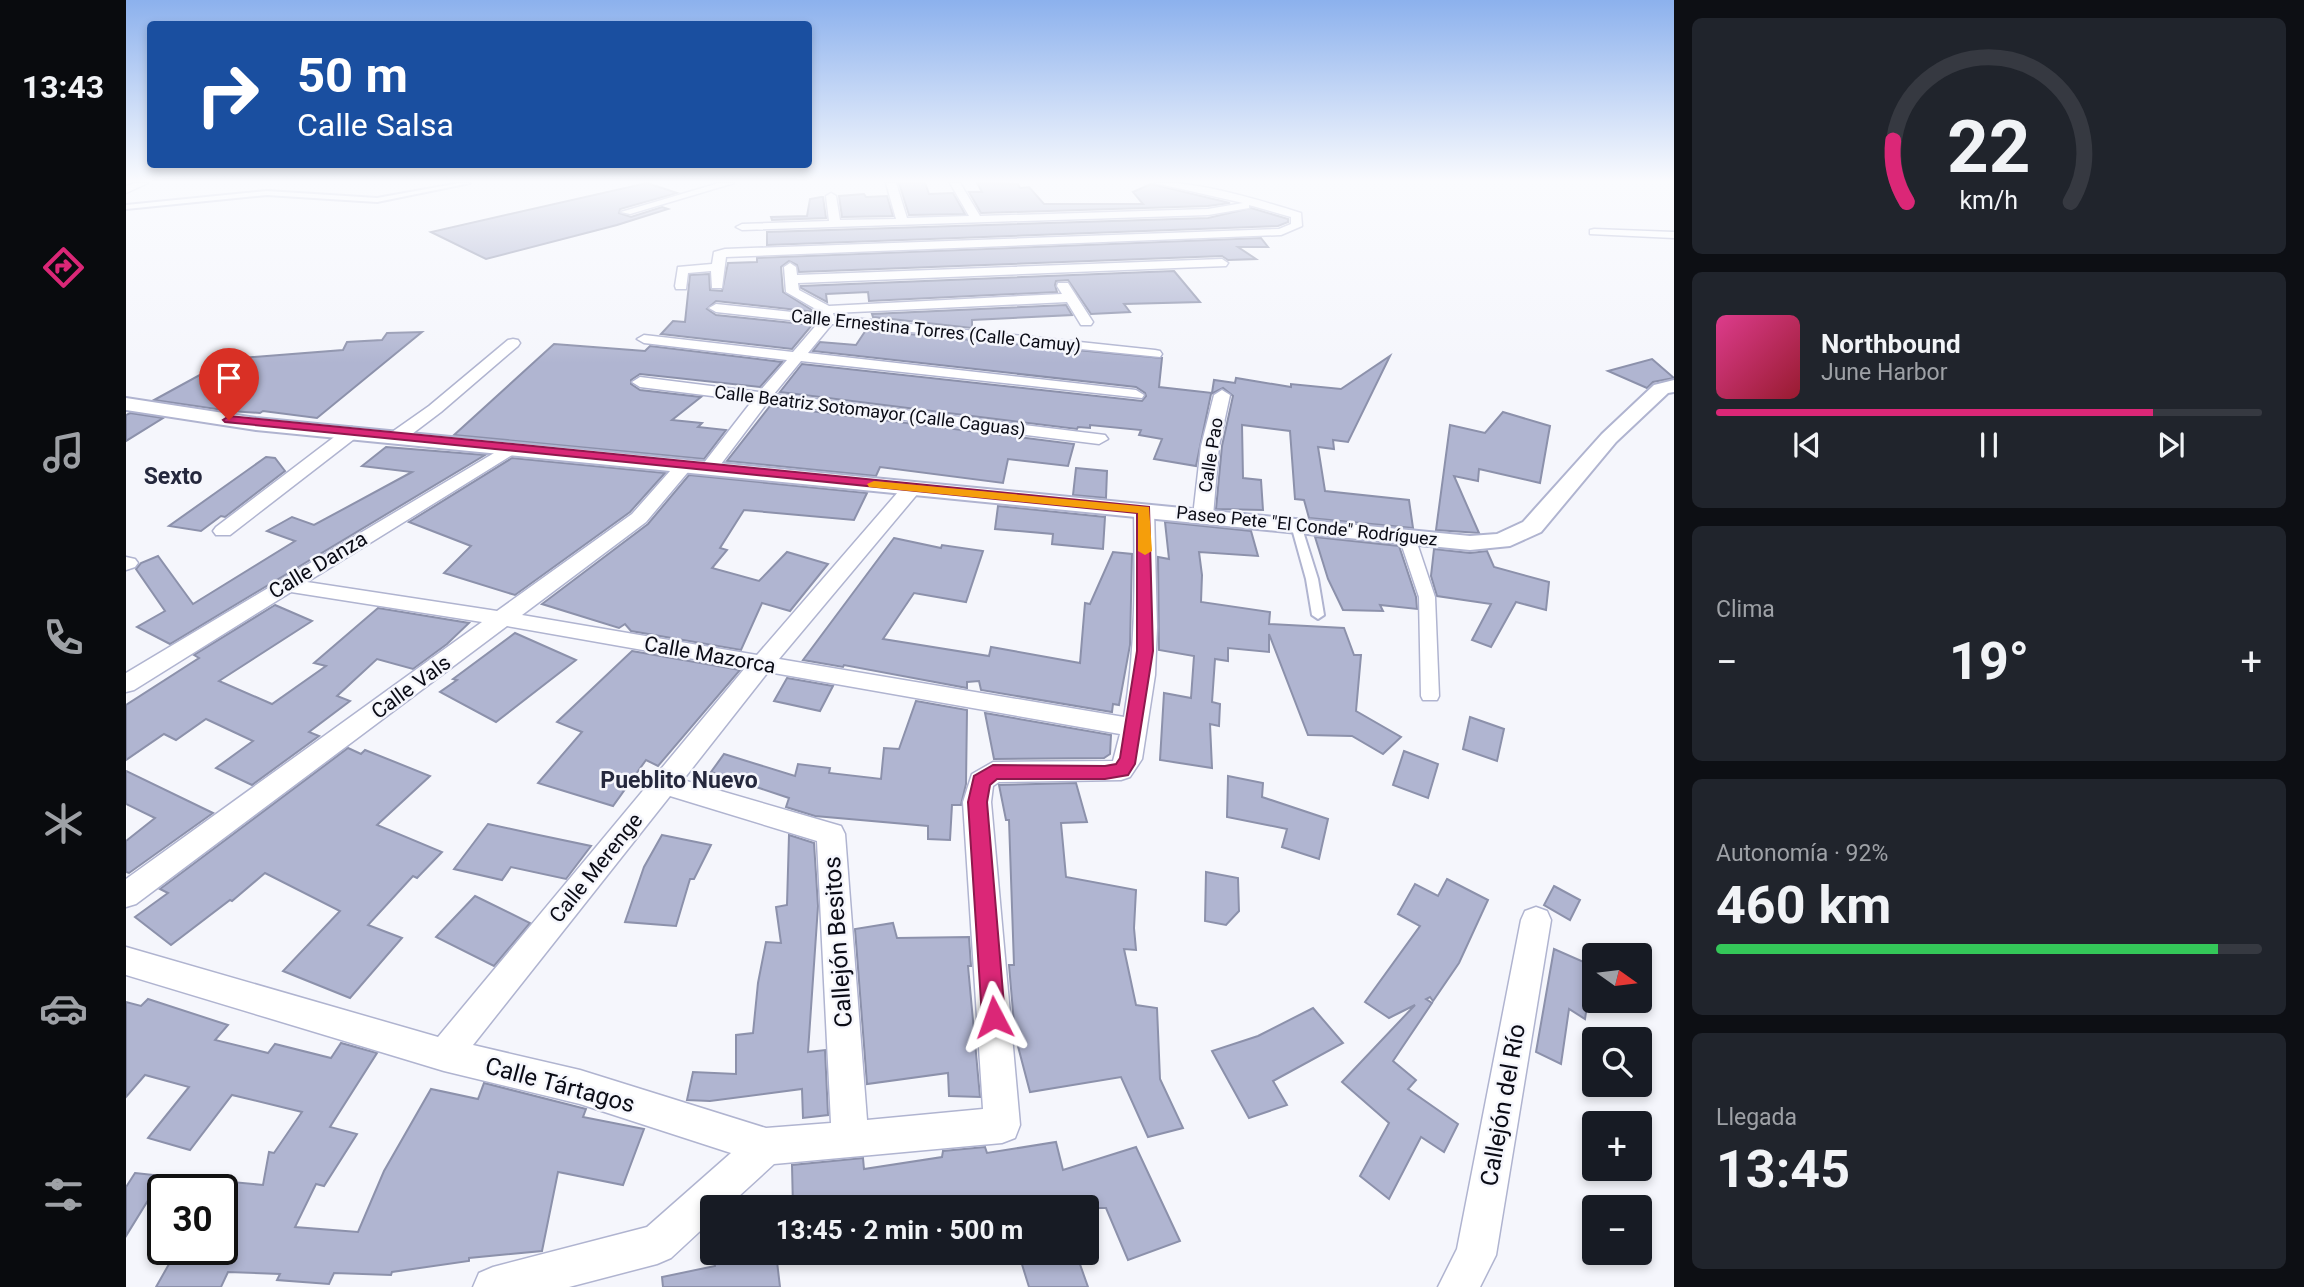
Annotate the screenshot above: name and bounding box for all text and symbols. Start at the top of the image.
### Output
text: 50 m [297,47,408,104]
icon: right [182,49,273,140]
text: 13:43 [22,68,104,106]
text: 22 [1947,104,2031,190]
text: Calle Salsa [297,106,454,144]
text: km/h [1960,186,2018,215]
icon: directions [39,243,88,292]
street label: Calle Ernestina Torres (Calle Camuy) [790,305,1082,357]
text: Northbound [1821,329,1961,359]
pin [199,348,259,420]
icon: arrive [210,359,248,397]
text: June Harbor [1821,359,1948,386]
street label: Calle Beatriz Sotomayor (Calle Caguas) [713,381,1027,441]
street label: Calle Pao [1194,416,1227,494]
icon: previous [1788,426,1826,464]
icon: pause [1970,426,2008,464]
icon: next [2152,426,2190,464]
icon: music [39,428,88,477]
district label: Sexto [144,463,202,490]
street label: Paseo Pete "El Conde" Rodríguez [1175,501,1439,550]
street label: Calle Danza [265,526,371,604]
text: Clima [1716,596,1775,623]
icon: phone [39,613,88,662]
text: 19° [1949,631,2029,692]
street label: Calle Mazorca [642,632,778,678]
text: − [1716,640,1738,684]
text: + [2240,640,2262,684]
street label: Calle Vals [367,650,455,724]
district label: Pueblito Nuevo [600,767,758,794]
icon: climate [39,799,88,848]
street label: Calle Merenge [545,808,647,928]
text: Autonomía · 92% [1716,840,1888,867]
street label: Callejón Besitos [818,856,858,1028]
text: 460 km [1716,875,1891,936]
north arrow [1582,943,1652,1013]
map controls [1582,943,1652,1265]
position arrow [957,980,1031,1054]
icon: car [39,984,88,1033]
street label: Callejón del Río [1475,1022,1531,1188]
button: search [1582,1027,1652,1097]
street label: Calle Tártagos [482,1052,638,1118]
text: Llegada [1716,1104,1797,1131]
button: + [1582,1111,1652,1181]
text: 13:45 [1716,1139,1850,1200]
icon: filters [39,1170,88,1219]
speed limit sign: 30 [147,1174,238,1265]
button: − [1582,1195,1652,1265]
text: 13:45 · 2 min · 500 m [776,1215,1023,1245]

